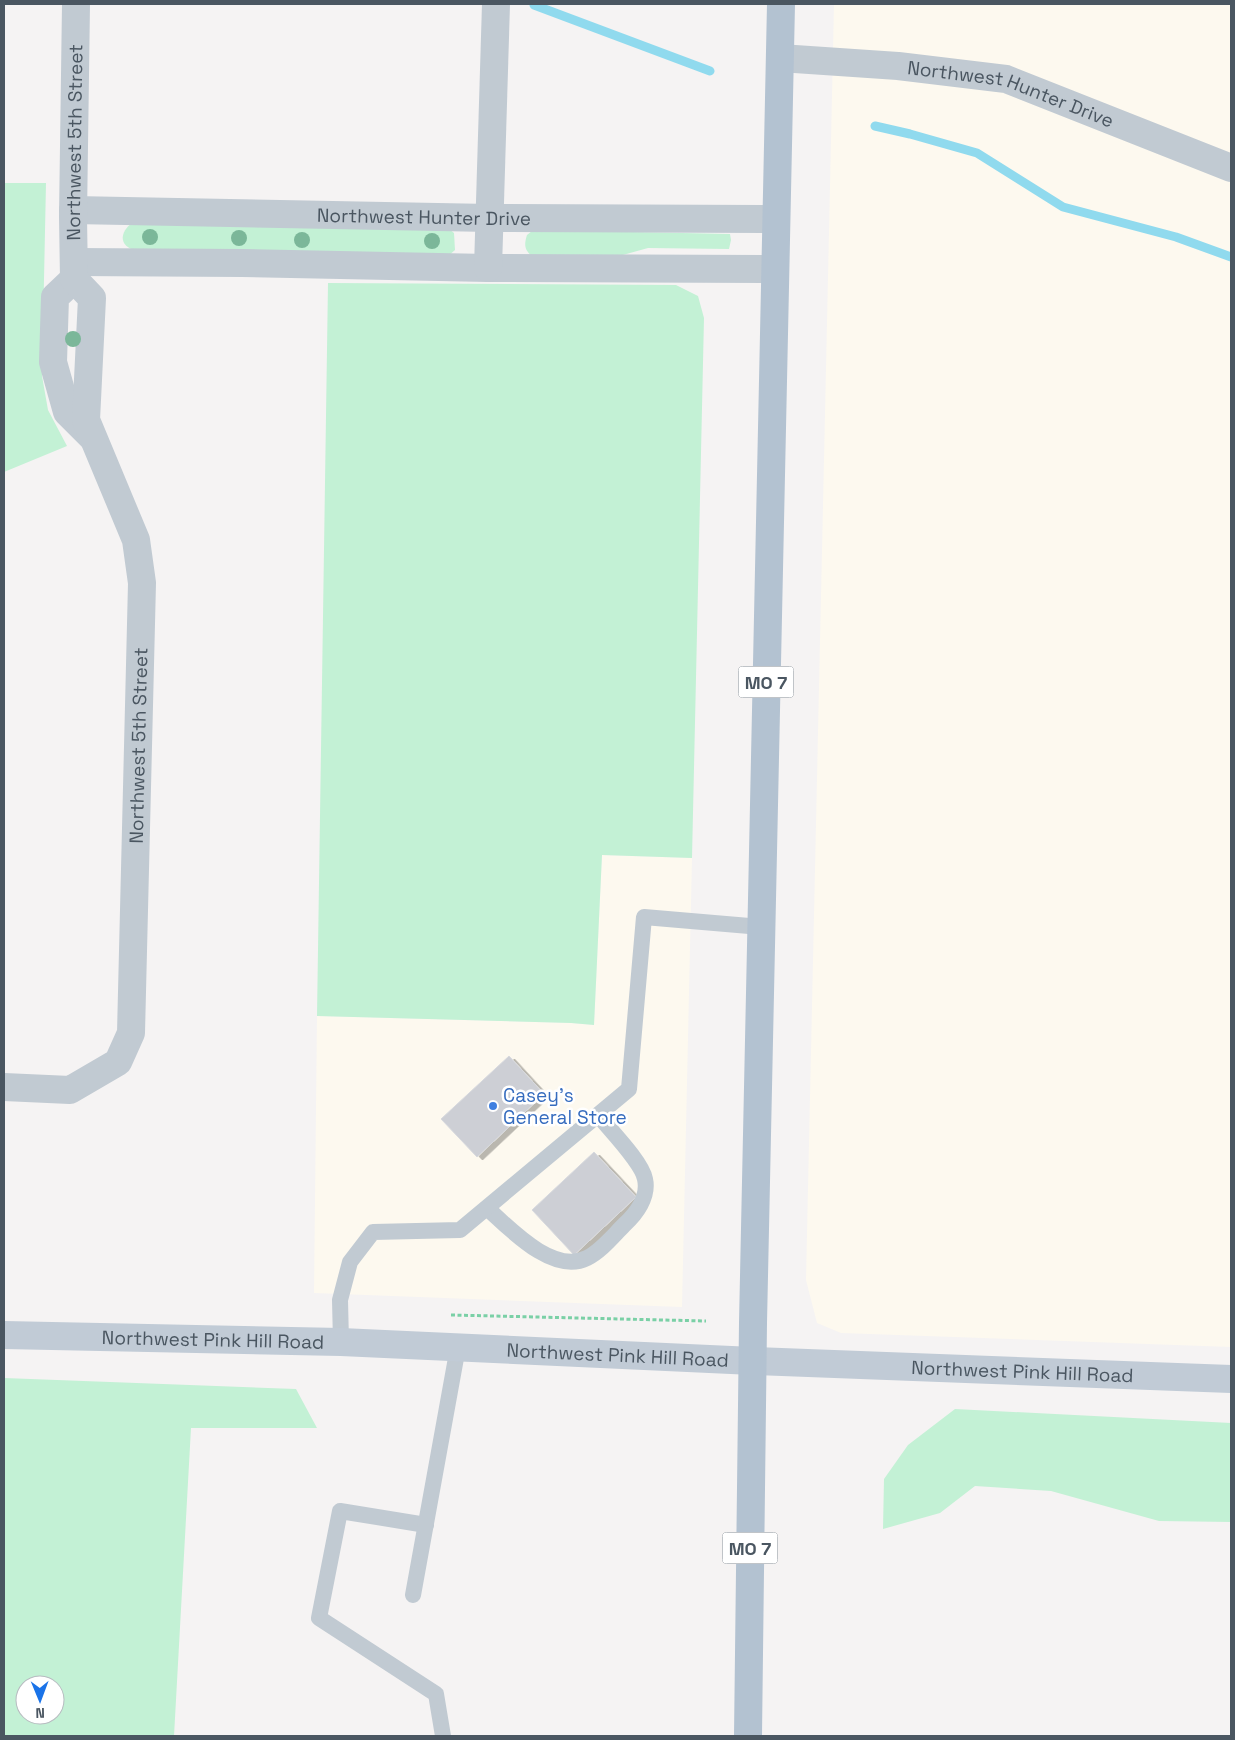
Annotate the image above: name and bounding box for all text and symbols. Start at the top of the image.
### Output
street label: Northwest 5th Street [60,44,88,241]
street label: Northwest Hunter Drive [906,55,1118,133]
street label: Northwest Hunter Drive [317,202,531,231]
street label: Northwest 5th Street [123,647,153,844]
road number: MO 7 [738,666,794,698]
place label: Casey's General Store [503,1083,627,1130]
marker: Casey's General Store [487,1100,499,1112]
street label: Northwest Pink Hill Road [101,1325,324,1354]
street label: Northwest Pink Hill Road [506,1337,729,1372]
street label: Northwest Pink Hill Road [911,1354,1134,1388]
road number: MO 7 [722,1532,778,1564]
north arrow [15,1675,65,1725]
text: N [35,1704,45,1722]

